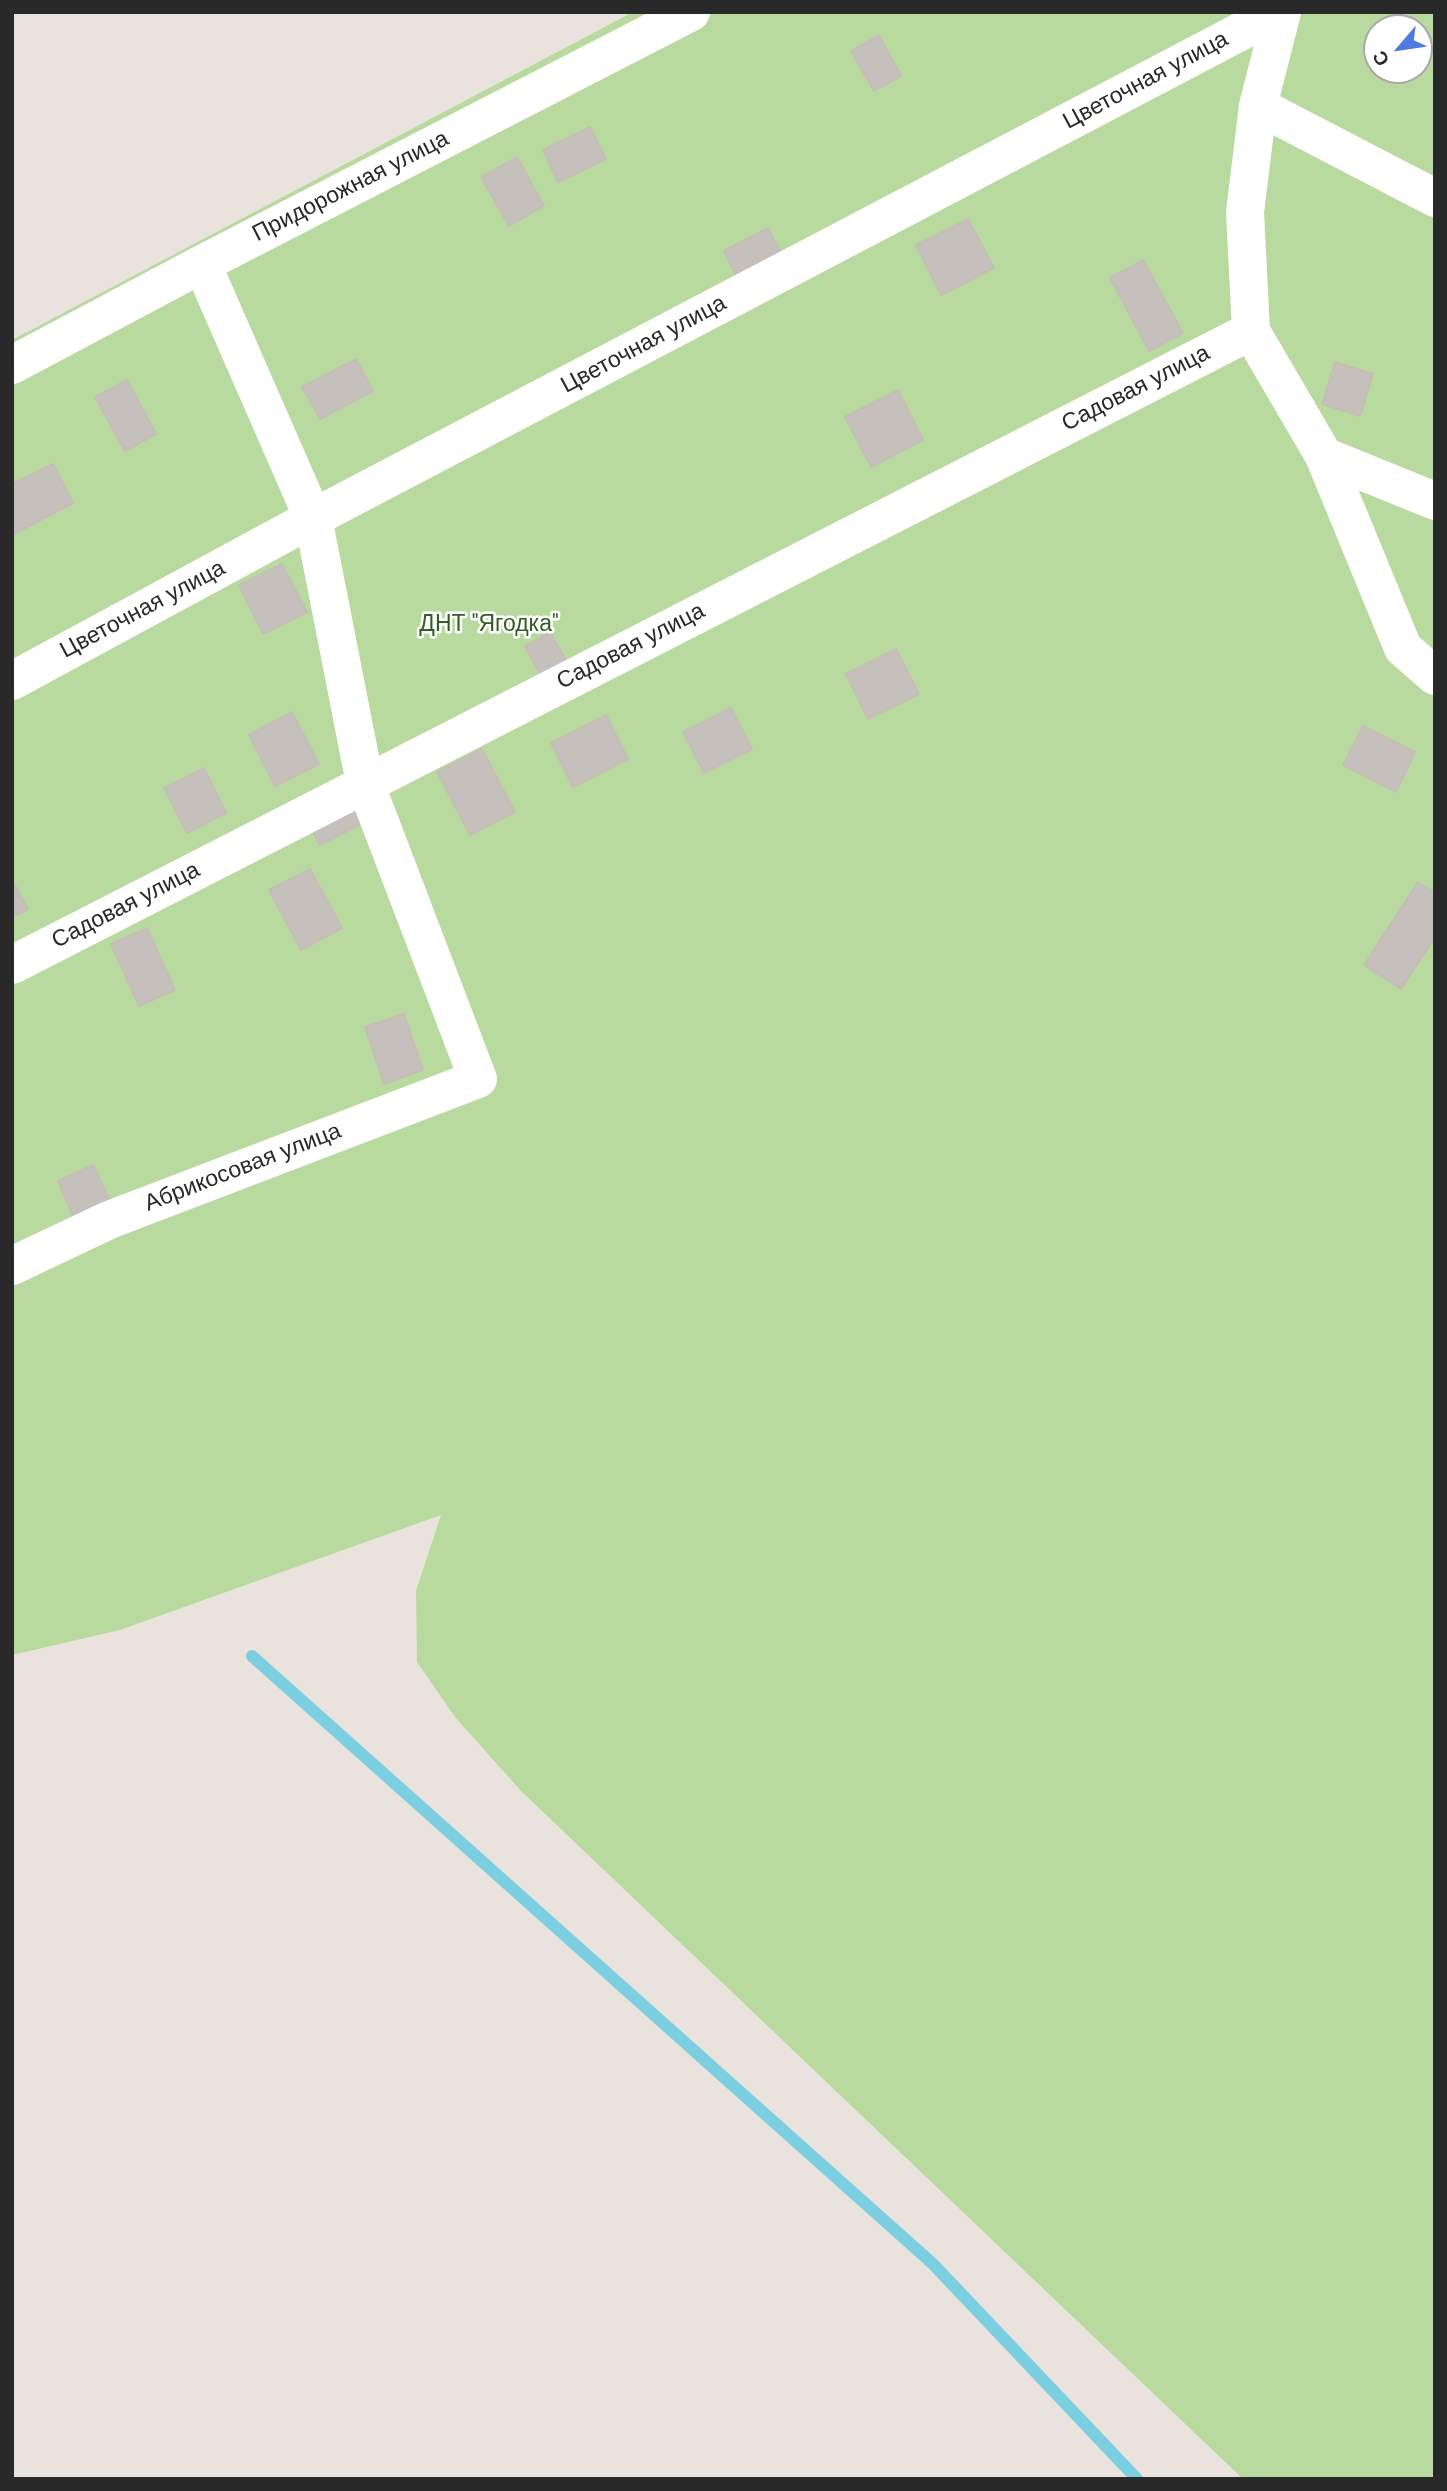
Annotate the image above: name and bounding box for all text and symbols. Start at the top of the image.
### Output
north arrow [1363,14,1433,84]
street label: Цветочная улица [1059,26,1233,136]
text: С [1367,46,1395,71]
street label: Придорожная улица [248,126,454,248]
street label: Цветочная улица [557,290,731,400]
street label: Садовая улица [1057,340,1215,438]
street label: Цветочная улица [56,555,230,665]
street label: Садовая улица [552,598,710,696]
park label: ДНТ "Ягодка" [419,611,559,639]
street label: Садовая улица [47,857,205,955]
street label: Абрикосовая улица [141,1118,345,1218]

